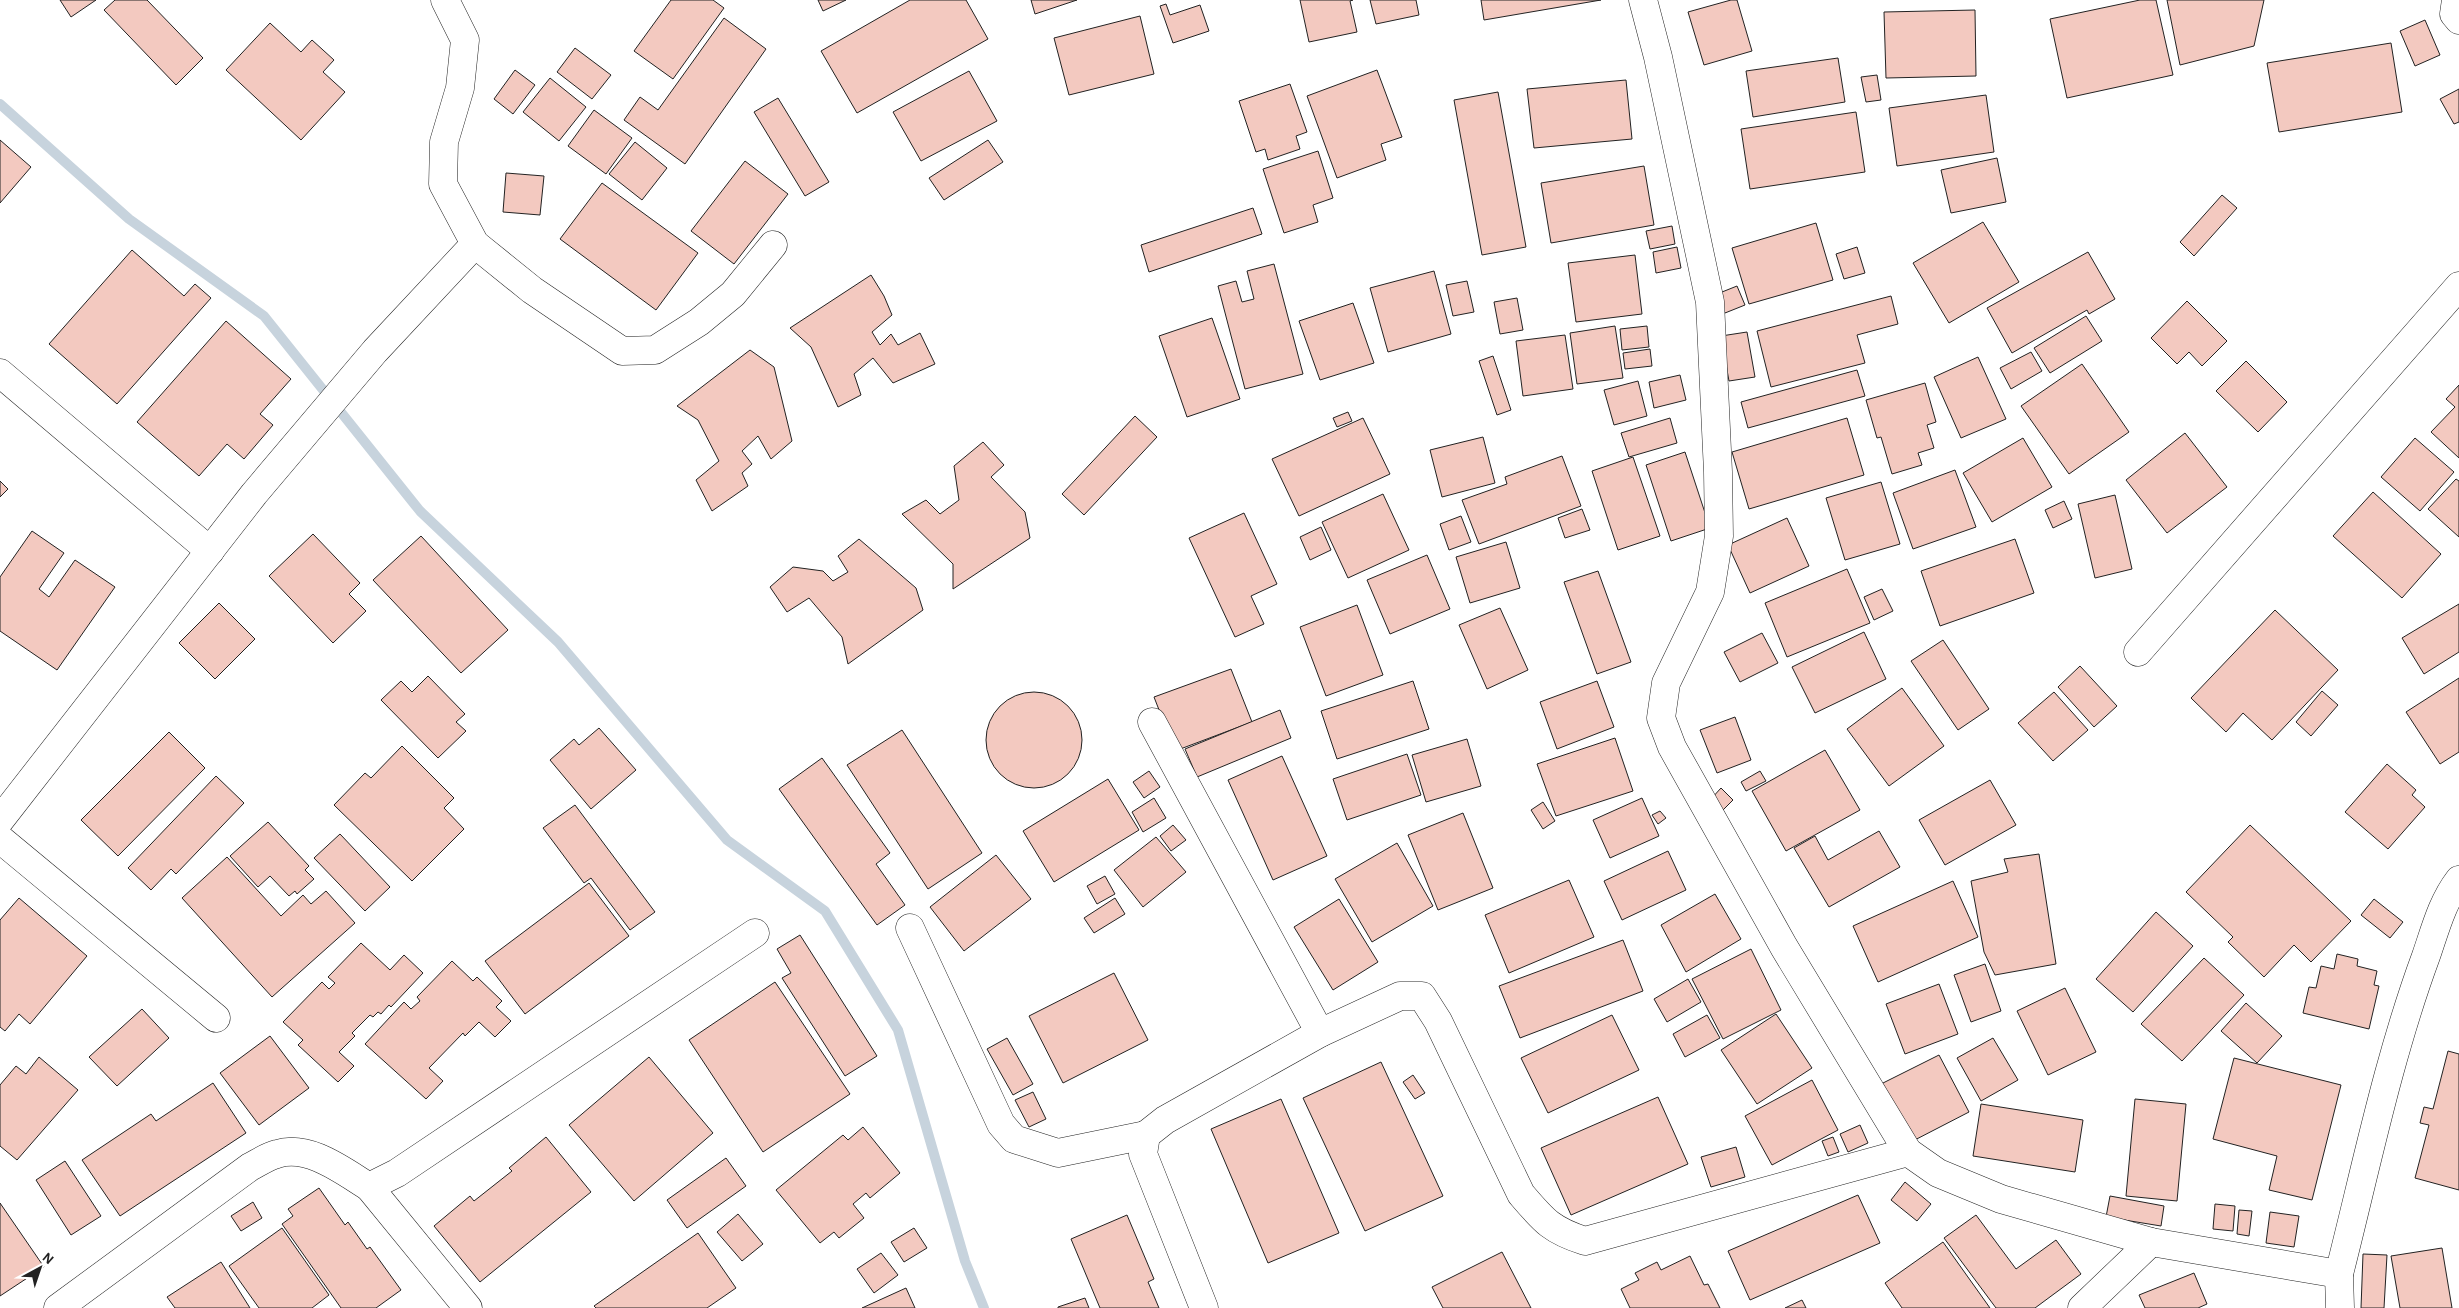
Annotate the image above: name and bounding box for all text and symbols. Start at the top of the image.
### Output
north arrow [15,1243,65,1293]
text: N [39,1250,56,1267]

